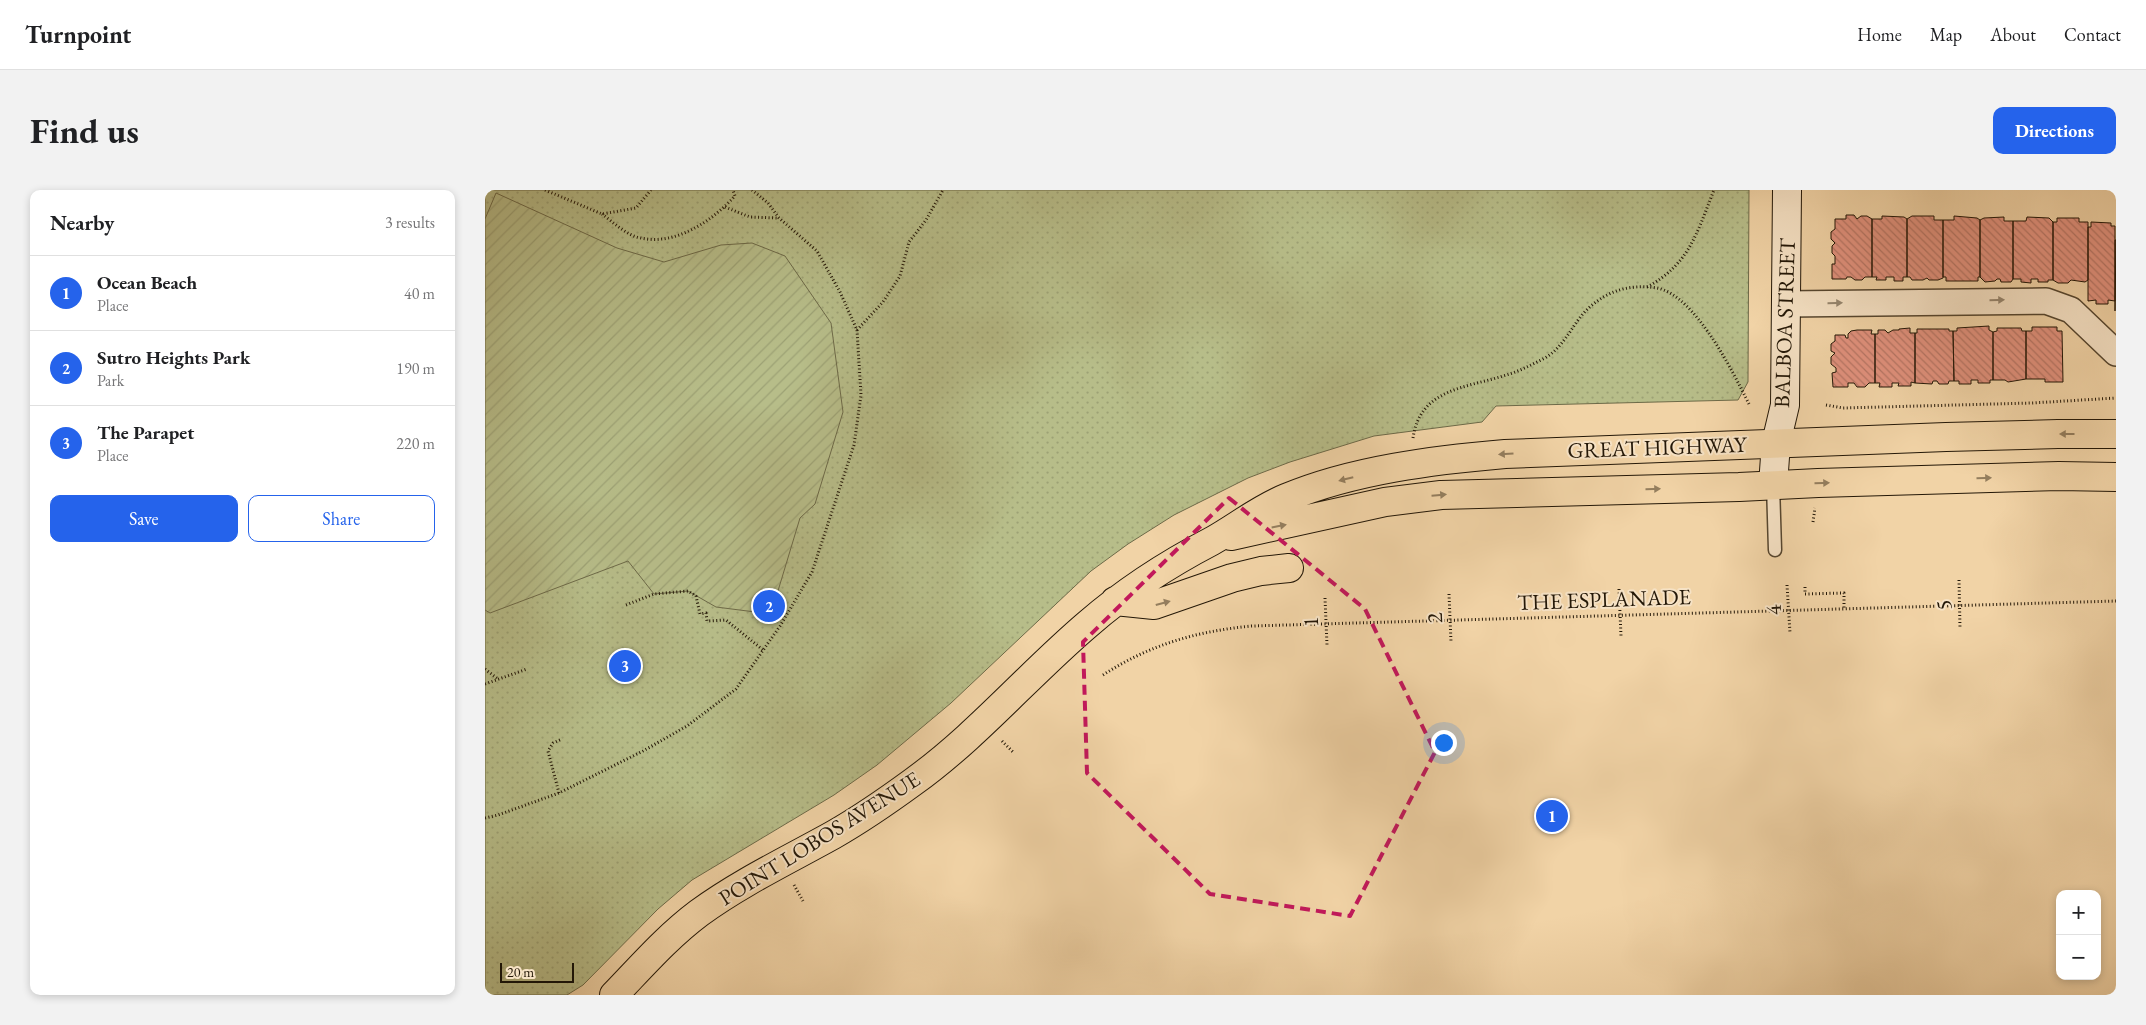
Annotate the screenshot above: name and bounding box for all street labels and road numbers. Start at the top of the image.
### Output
street label: BALBOA STREET [1767,237,1802,408]
street label: GREAT HIGHWAY [1567,430,1748,465]
street label: THE ESPLANADE [1517,582,1691,617]
street label: 5 [1929,599,1958,611]
street label: 4 [1759,604,1788,616]
street label: 2 [1420,612,1449,624]
street label: 1 [1296,616,1325,628]
street label: POINT LOBOS AVENUE [713,765,925,912]

